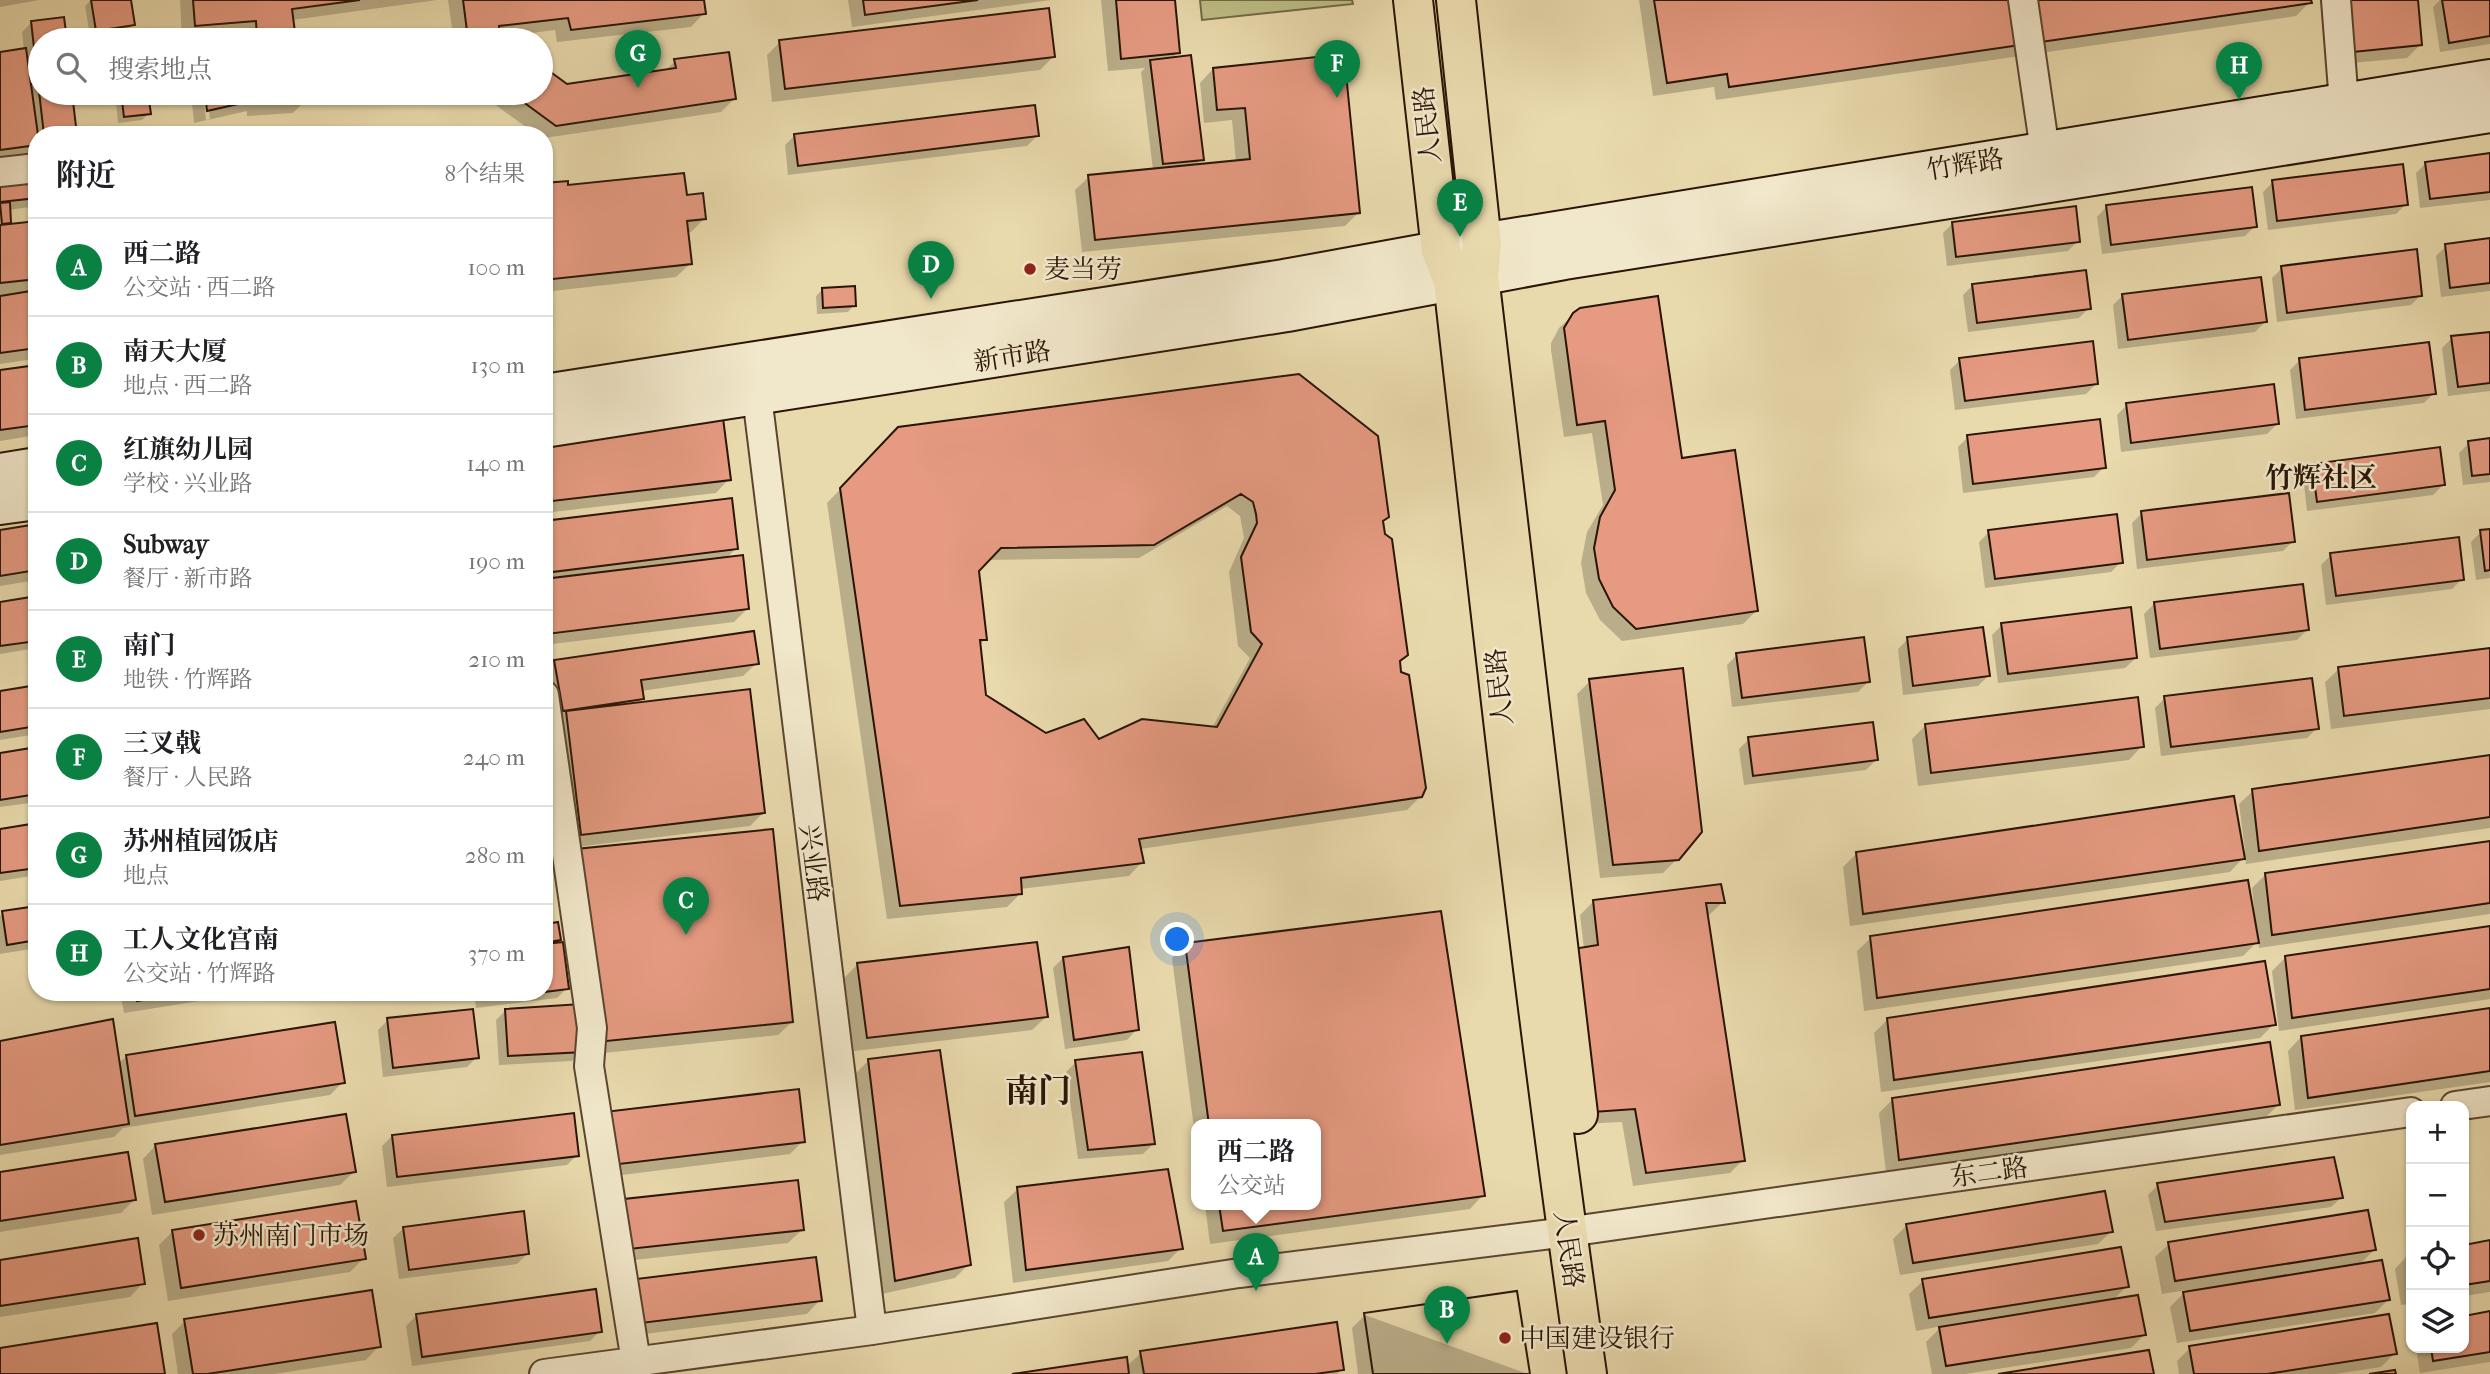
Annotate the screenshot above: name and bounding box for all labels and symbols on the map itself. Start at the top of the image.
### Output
pin: G [615,30,661,88]
pin: F [1314,40,1360,98]
pin: H [2216,42,2262,100]
street label: 人民路 [1408,85,1447,165]
street label: 竹辉路 [1924,143,2006,186]
pin: E [1437,179,1483,237]
pin: D [908,241,954,299]
place label: 麦当劳 [1044,254,1122,285]
marker: 麦当劳 [1022,261,1038,277]
street label: 新市路 [971,335,1053,378]
district label: 竹辉社区 [2265,461,2377,494]
street label: 人民路 [1480,647,1519,727]
street label: 兴业路 [793,822,834,904]
pin: C [663,877,709,935]
your location [1160,922,1194,956]
district label: 南门 [1005,1072,1071,1111]
street label: 东二路 [1948,1152,2030,1193]
street label: 人民路 [1548,1208,1589,1290]
place label: 苏州南门市场 [213,1220,369,1251]
marker: 苏州南门市场 [191,1227,207,1243]
pin: A [1233,1233,1279,1291]
pin: B [1424,1286,1470,1344]
place label: 中国建设银行 [1519,1323,1675,1354]
marker: 中国建设银行 [1497,1330,1513,1346]

